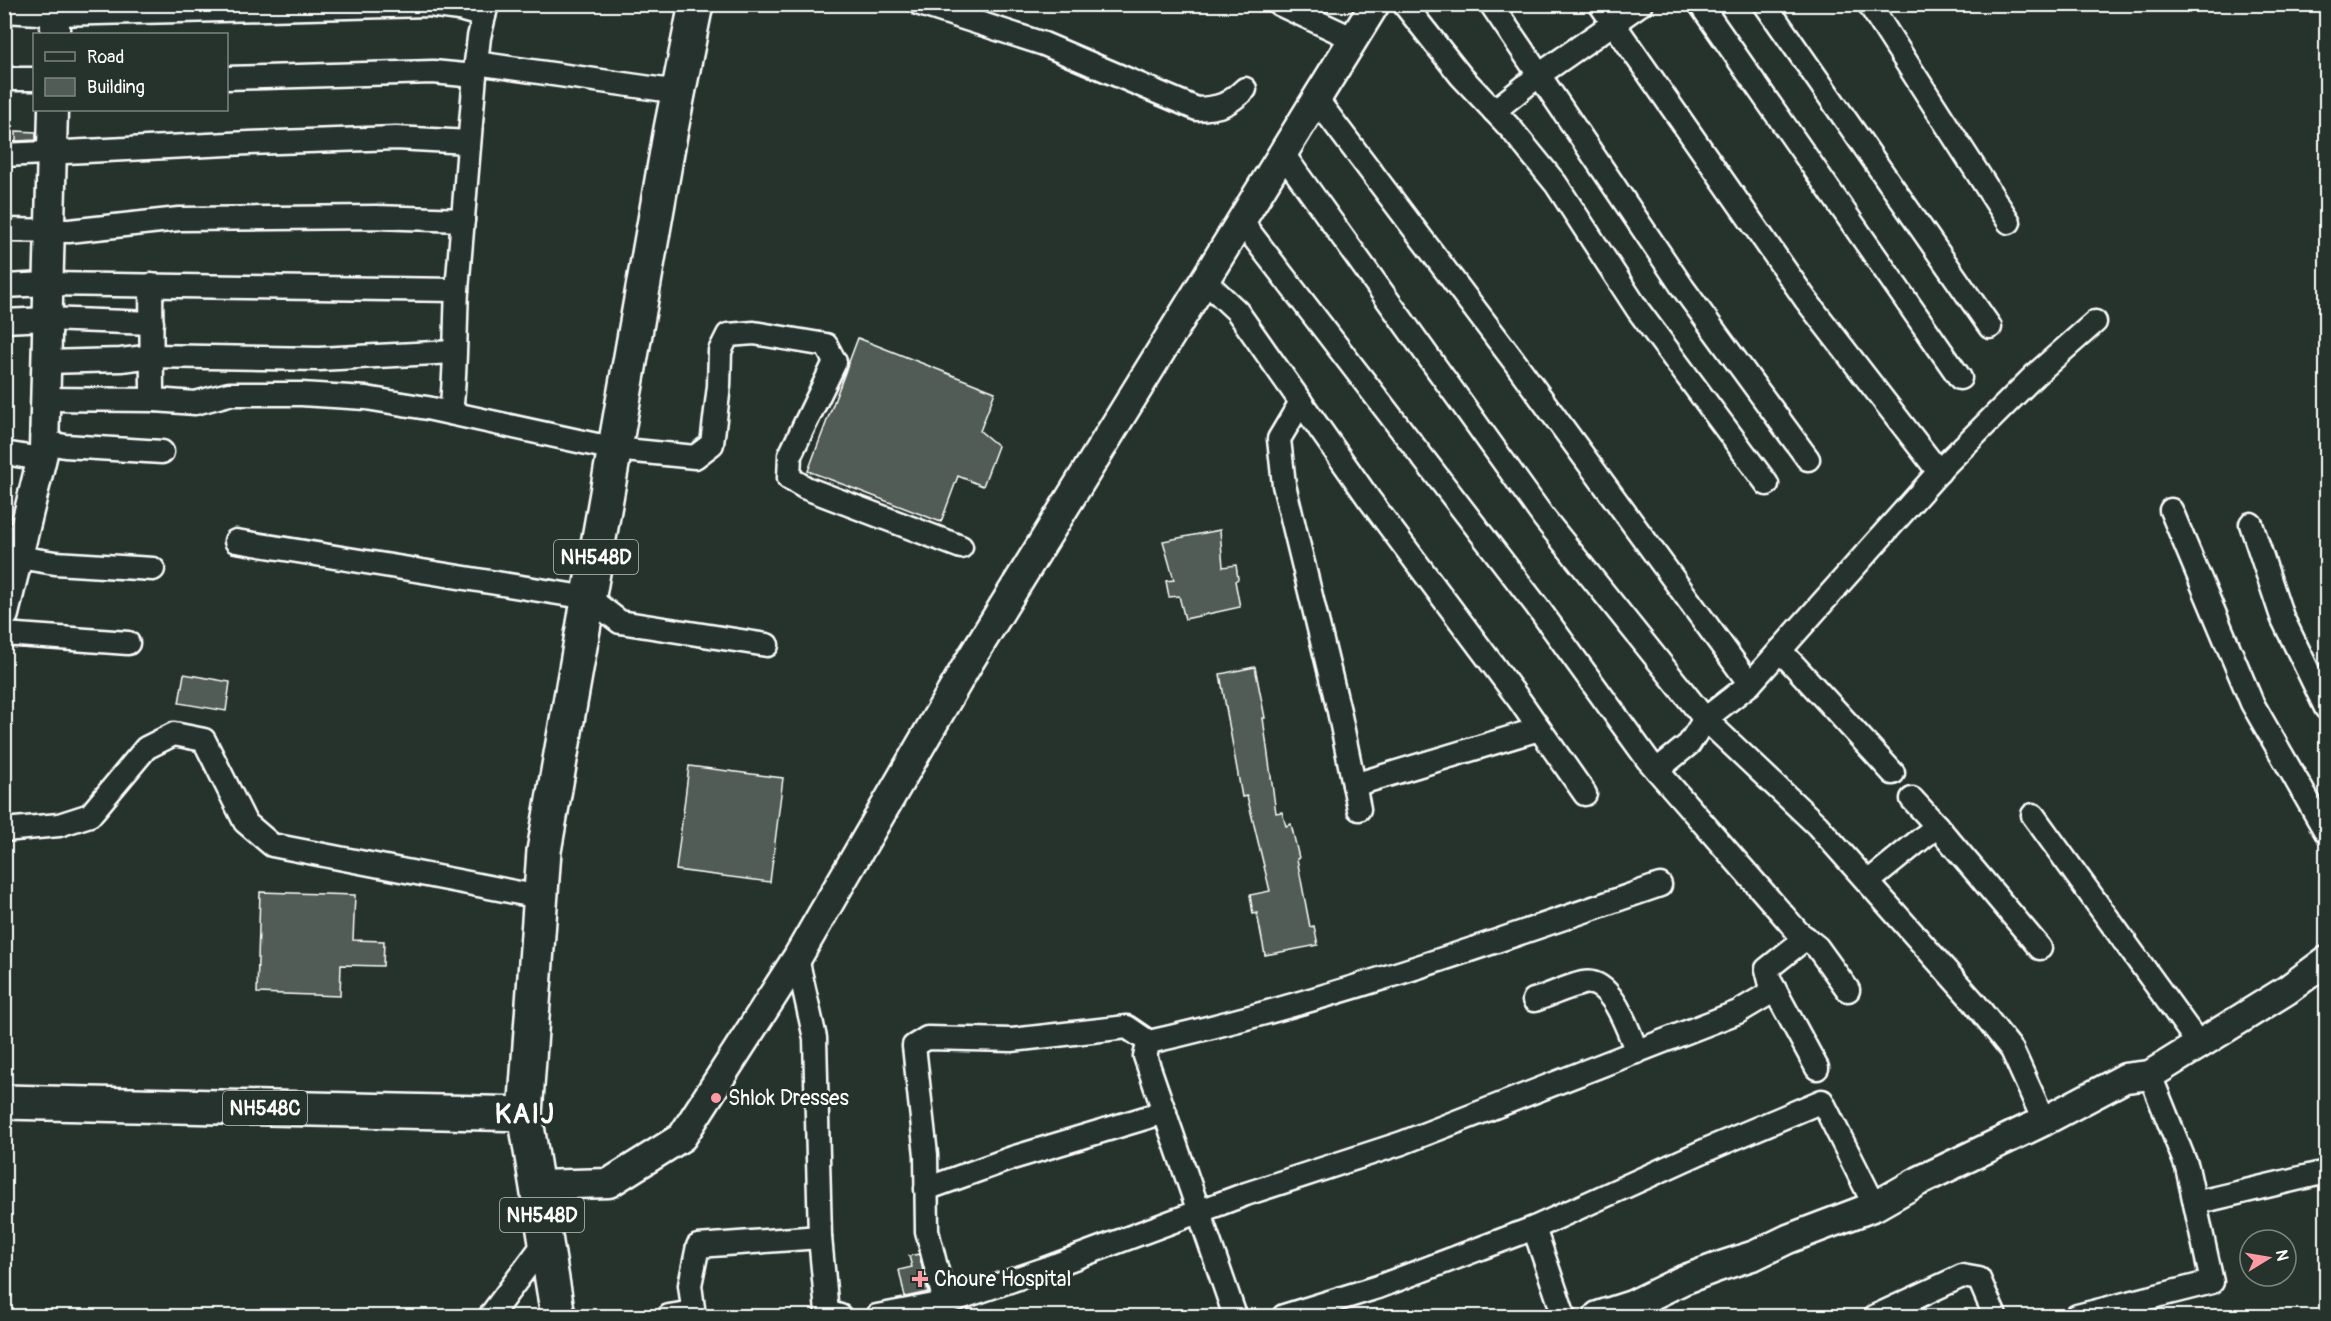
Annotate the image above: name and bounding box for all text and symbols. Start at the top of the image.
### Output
legend [33,33,228,111]
text: Road [87,46,124,69]
text: Building [87,76,145,99]
road number: NH548D [554,540,638,574]
place label: Shlok Dresses [728,1085,849,1112]
road number: NH548C [223,1091,307,1125]
marker: Shlok Dresses [709,1091,723,1105]
district label: KAIJ [495,1098,555,1131]
road number: NH548D [500,1198,584,1232]
north arrow [2238,1228,2298,1288]
text: N [2271,1248,2293,1263]
place label: Choure Hospital [934,1266,1071,1293]
marker: Choure Hospital [911,1270,929,1288]

